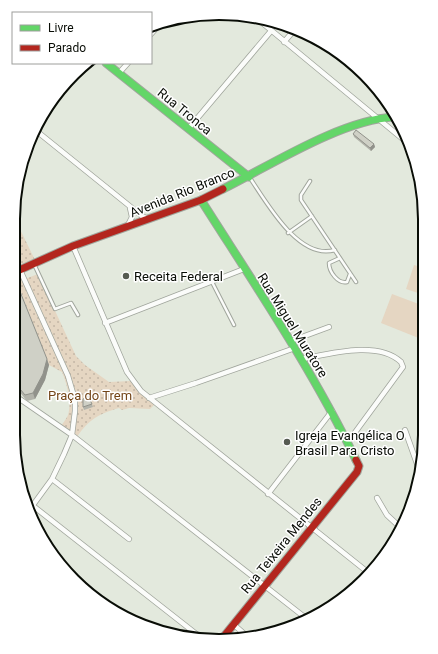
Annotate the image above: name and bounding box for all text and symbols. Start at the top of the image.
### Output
legend [12,12,152,64]
text: Livre [48,21,74,35]
text: Parado [48,41,86,55]
street label: Rua Tronca [155,85,215,138]
street label: Avenida Rio Branco [128,165,237,220]
place label: Receita Federal [134,269,223,284]
street label: Rua Miguel Muratore [254,270,331,380]
marker: Receita Federal [121,271,131,281]
park label: Praça do Trem [48,388,132,403]
place label: Igreja Evangélica O Brasil Para Cristo [295,428,405,458]
marker: Igreja Evangélica O Brasil Para Cristo [282,437,292,447]
street label: Rua Teixeira Mendes [238,494,325,597]

